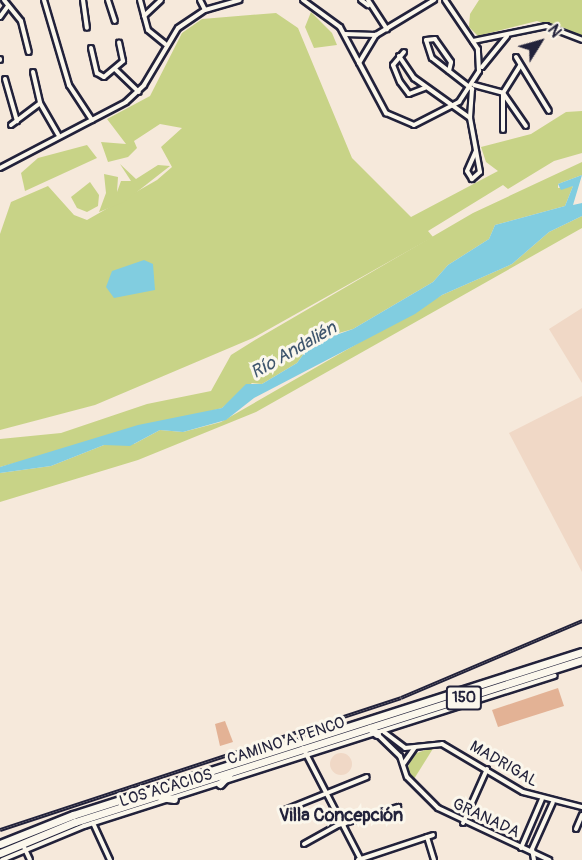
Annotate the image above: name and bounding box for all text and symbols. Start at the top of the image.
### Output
north arrow [510,12,570,72]
text: N [543,21,566,42]
water label: Río Andalién [247,318,341,384]
road number: 150 [444,686,484,710]
street label: CAMINO A PENCO [225,713,347,769]
street label: MADRIGAL [466,737,542,791]
street label: LOS ACACIOS [117,765,215,811]
street label: GRANADA [449,794,523,842]
district label: Villa Concepción [279,805,403,827]

